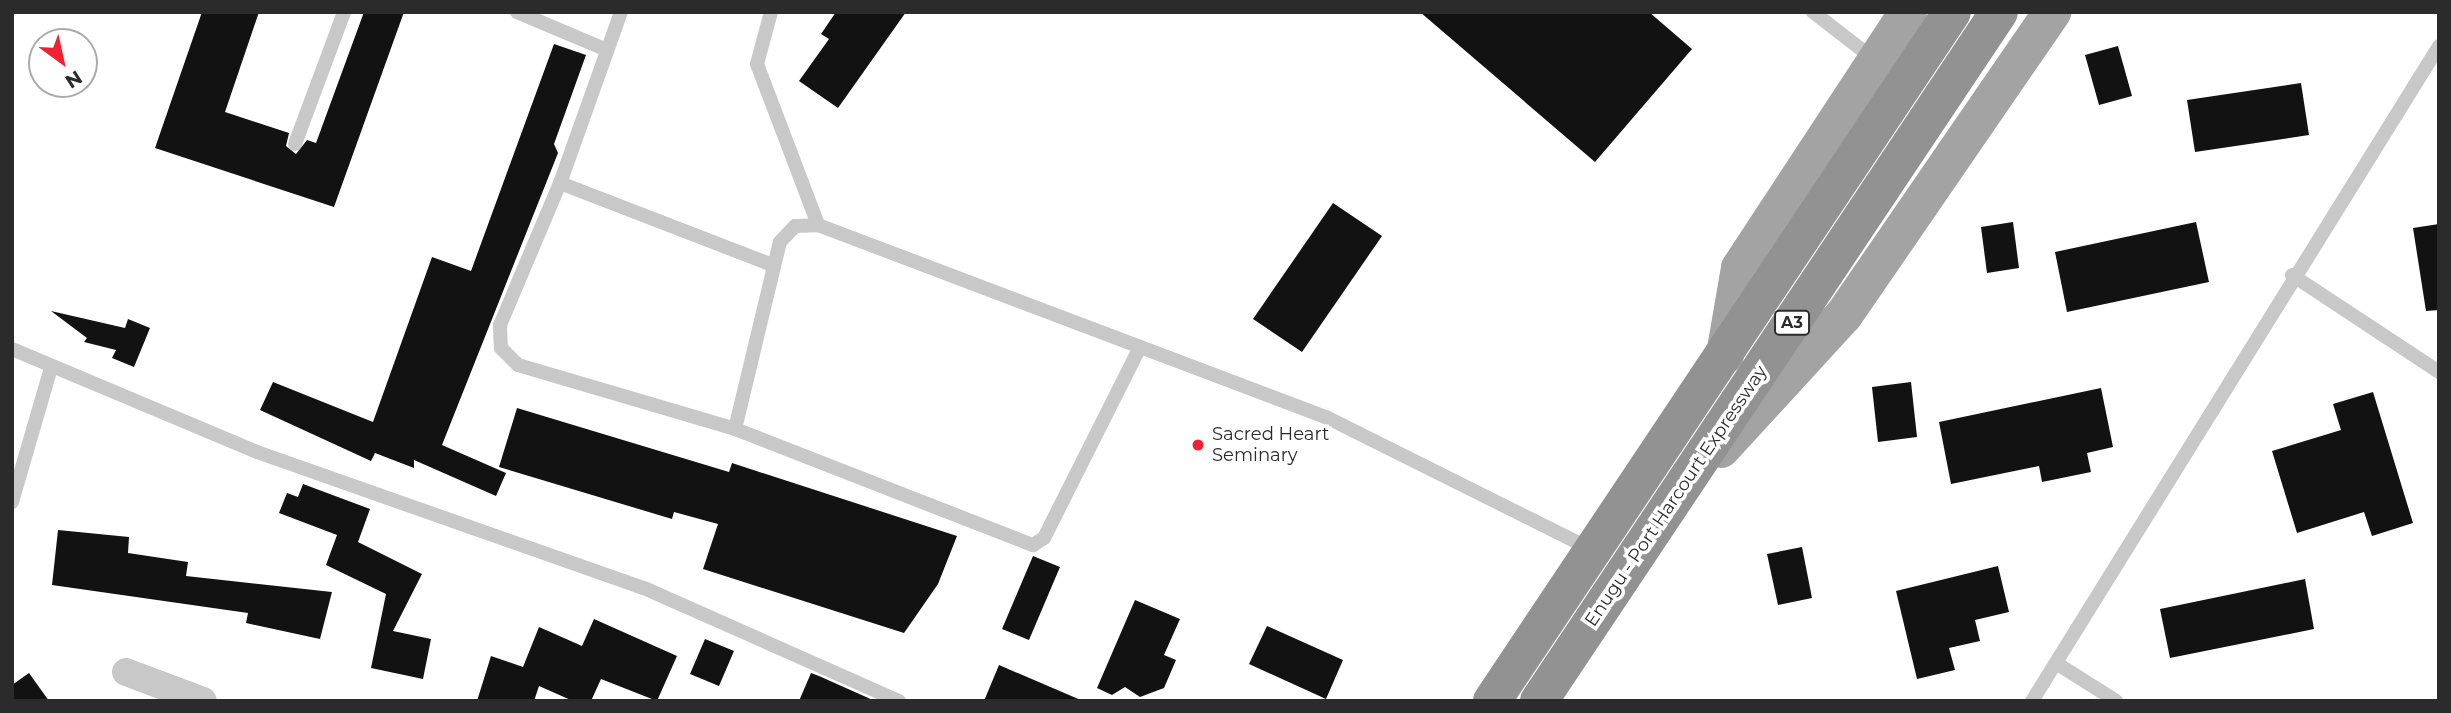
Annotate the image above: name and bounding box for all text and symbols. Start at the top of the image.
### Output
north arrow [28,28,98,98]
text: N [61,66,86,93]
road number: A3 [1773,310,1811,336]
street label: Enugu - Port Harcourt Expressway [1580,361,1772,631]
place label: Sacred Heart Seminary [1212,424,1329,466]
marker: Sacred Heart Seminary [1190,437,1206,453]

